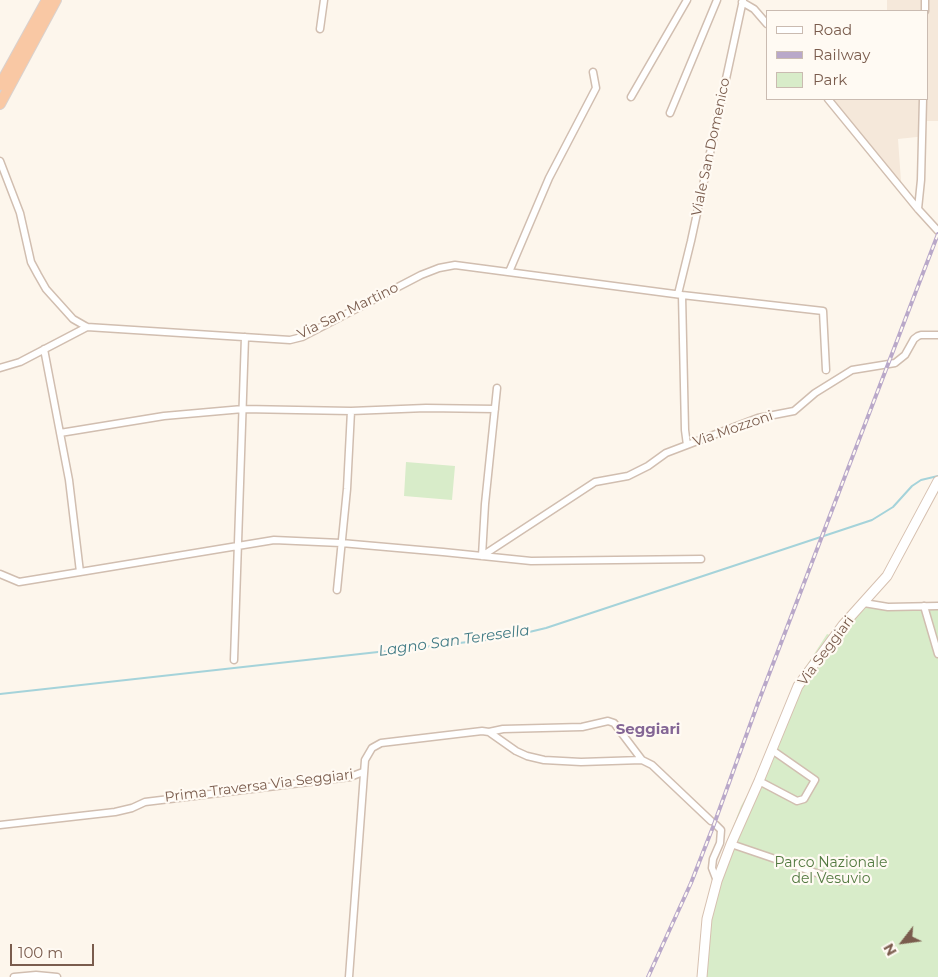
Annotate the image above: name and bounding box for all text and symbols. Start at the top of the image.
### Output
legend [766,10,928,100]
text: Road [813,20,852,39]
text: Railway [813,45,870,64]
text: Park [813,70,847,89]
street label: Viale San Domenico [688,76,734,218]
street label: Via San Martino [295,279,401,343]
street label: Via Mozzoni [691,407,775,451]
street label: Via Seggiari [794,613,858,689]
water label: Lagno San Teresella [377,621,531,661]
district label: Seggiari [616,721,680,739]
street label: Prima Traversa Via Seggiari [164,766,354,806]
park label: Parco Nazionale del Vesuvio [774,855,888,888]
north arrow [878,917,928,967]
scale bar [12,934,96,966]
text: N [879,940,901,959]
text: 100 m [18,943,63,962]

